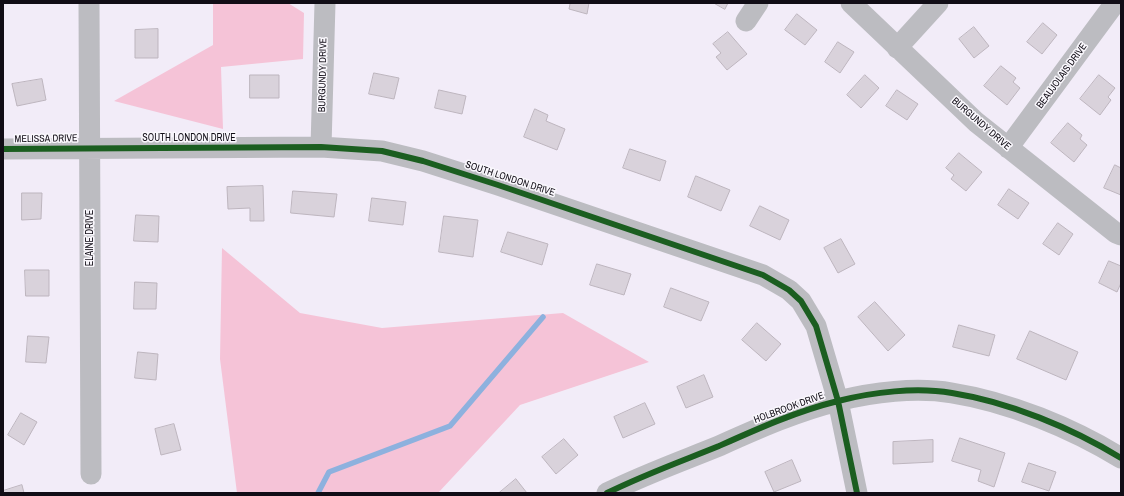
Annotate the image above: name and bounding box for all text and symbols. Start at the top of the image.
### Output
street label: BURGUNDY DRIVE [316,38,330,112]
street label: BEAUJOLAIS DRIVE [1034,41,1090,111]
street label: BURGUNDY DRIVE [949,95,1013,153]
street label: MELISSA DRIVE [14,132,78,146]
street label: SOUTH LONDON DRIVE [142,132,236,144]
street label: SOUTH LONDON DRIVE [464,159,556,199]
street label: ELAINE DRIVE [84,210,96,266]
street label: HOLBROOK DRIVE [752,390,826,426]

